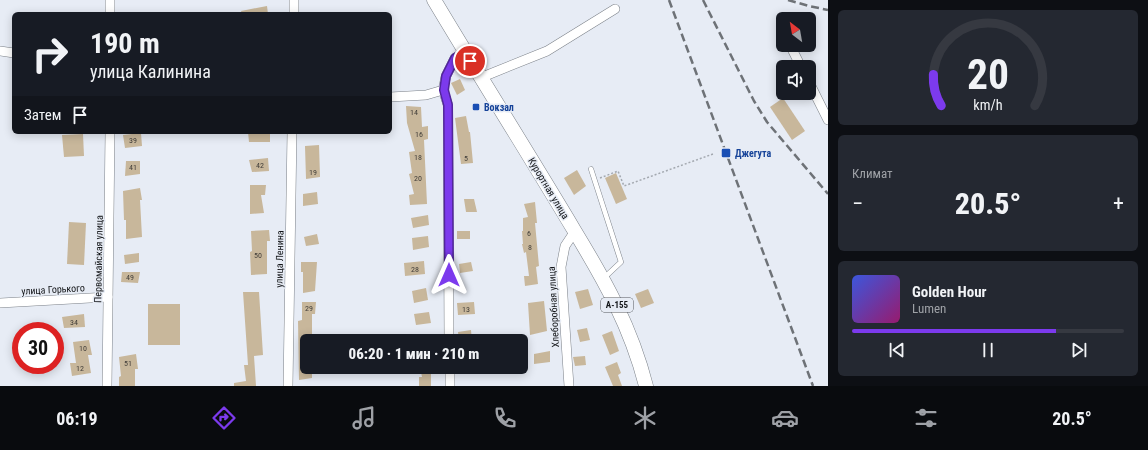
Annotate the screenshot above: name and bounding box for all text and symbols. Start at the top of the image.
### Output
north arrow [776,12,816,52]
map controls [776,12,816,100]
text: 190 m [90,27,160,60]
icon: right [24,28,76,80]
pin [453,44,487,78]
text: 20 [967,49,1009,98]
icon: arrive [459,50,481,72]
button: sound [776,60,816,100]
text: улица Калинина [90,61,211,82]
text: km/h [973,96,1003,112]
marker: Вокзал [471,102,481,112]
place label: Вокзал [484,102,514,113]
icon: arrive [69,104,91,126]
text: Затем [24,106,61,124]
house number: 14 [410,108,418,117]
house number: 16 [415,130,423,139]
house number: 39 [129,136,137,145]
marker: Джегута [720,147,732,159]
place label: Джегута [735,148,771,159]
house number: 18 [414,153,422,162]
house number: 5 [464,154,468,163]
street label: Курортная улица [526,156,571,221]
house number: 42 [256,161,264,170]
house number: 41 [129,163,137,172]
text: Климат [852,166,893,181]
house number: 19 [309,168,317,177]
house number: 20 [414,174,422,183]
text: 20.5° [955,186,1021,221]
text: − [852,191,863,216]
text: + [1113,191,1124,216]
street label: Первомайская улица [92,215,105,303]
house number: 6 [527,229,531,238]
street label: улица Ленина [273,230,286,288]
house number: 8 [528,243,532,252]
house number: 50 [254,251,262,260]
position arrow [428,254,470,296]
house number: 28 [411,265,419,274]
street label: Хлеборобная улица [546,266,561,348]
house number: 49 [126,273,134,282]
street label: улица Горького [21,282,85,297]
text: Golden Hour [912,283,987,301]
road number: А-155 [601,298,633,312]
text: Lumen [912,301,946,316]
house number: 29 [305,304,313,313]
house number: 13 [462,305,470,314]
house number: 34 [70,318,78,327]
speed limit sign: 30 [12,322,64,374]
icon: previous [886,339,908,361]
icon: pause [977,339,999,361]
icon: next [1068,339,1090,361]
house number: 10 [79,344,87,353]
text: 06:20 · 1 мин · 210 m [349,345,479,363]
house number: 51 [124,359,132,368]
house number: 12 [76,364,84,373]
icon: directions [210,404,238,432]
icon: music [350,404,378,432]
icon: phone [491,404,519,432]
icon: climate [631,404,659,432]
icon: car [771,404,799,432]
icon: filters [912,404,940,432]
text: 06:19 [56,408,98,429]
text: 20.5° [1052,408,1092,429]

